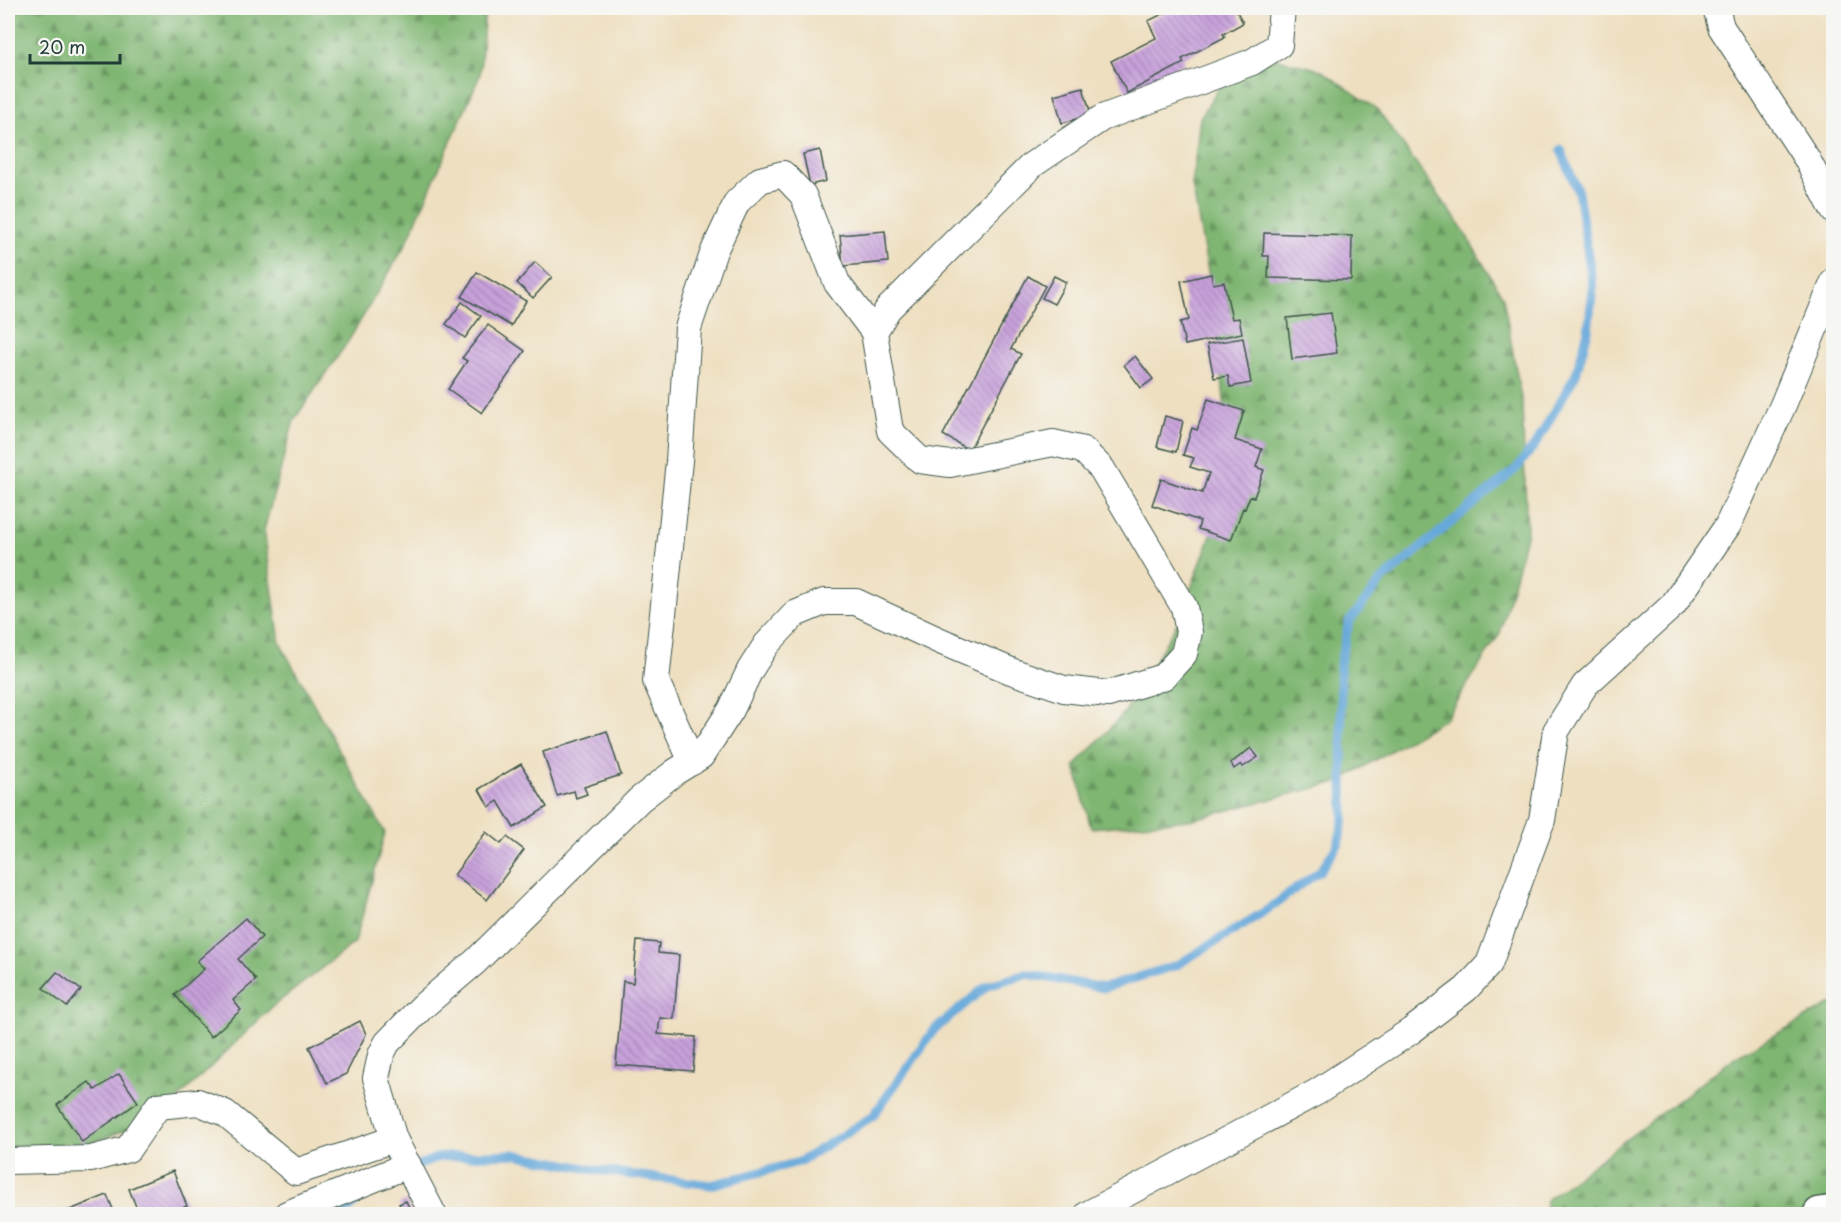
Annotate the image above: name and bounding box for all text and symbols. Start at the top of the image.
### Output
scale bar [30,27,120,65]
text: 20 m [39,33,85,60]

